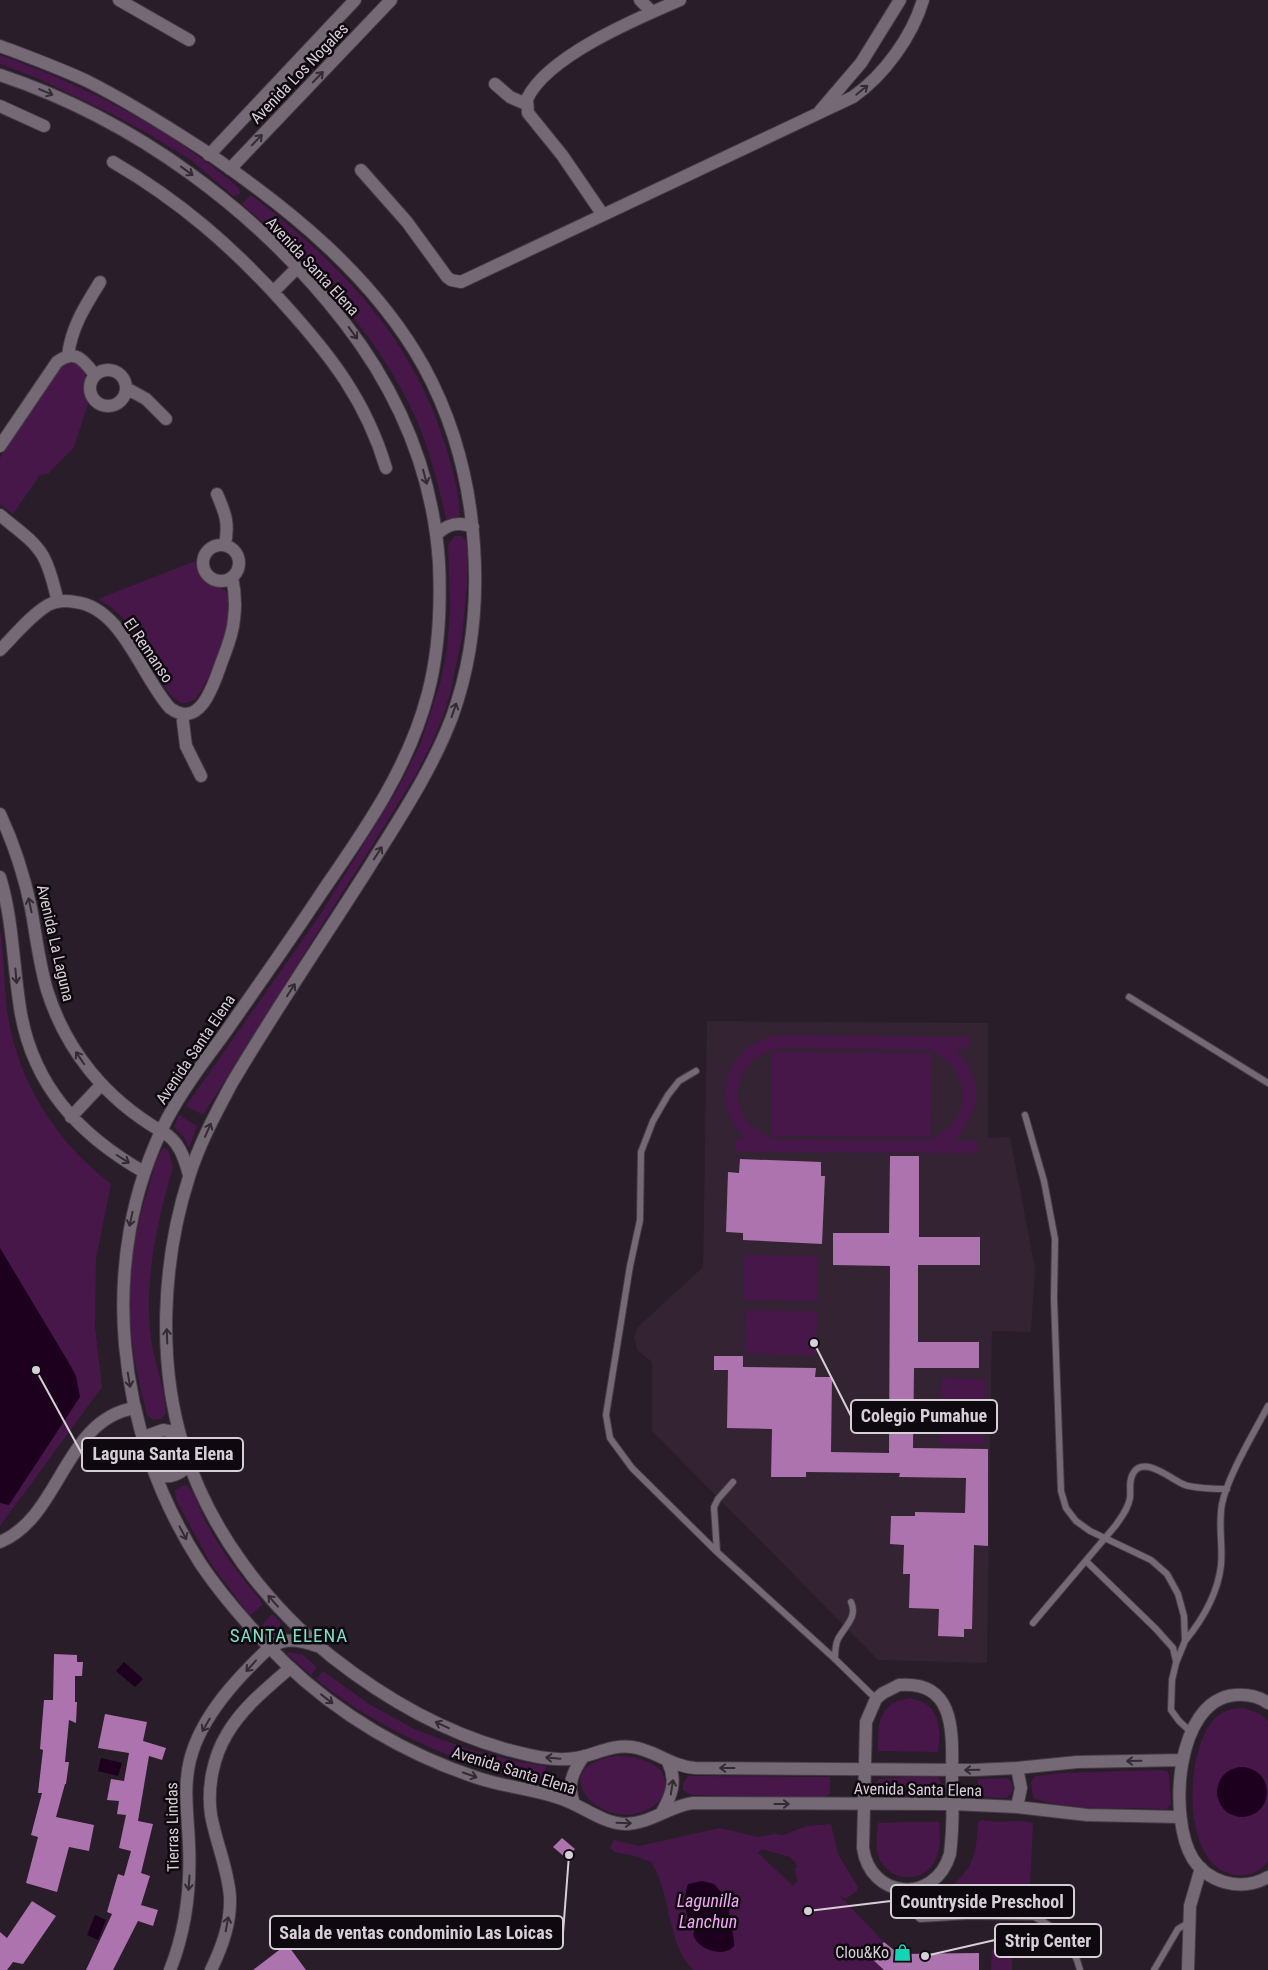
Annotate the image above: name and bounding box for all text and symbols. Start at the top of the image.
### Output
street label: Avenida Los Nogales [247,19,352,128]
one-way arrow [312,70,324,83]
one-way arrow [855,84,868,96]
one-way arrow [38,87,53,97]
one-way arrow [251,134,263,147]
one-way arrow [180,166,194,176]
street label: Avenida Santa Elena [262,213,363,320]
one-way arrow [348,326,358,340]
one-way arrow [421,469,430,485]
street label: El Remanso [120,614,177,686]
one-way arrow [450,703,459,718]
one-way arrow [373,847,383,861]
street label: Avenida La Laguna [33,883,78,1003]
one-way arrow [25,898,35,914]
one-way arrow [12,968,21,984]
one-way arrow [285,983,296,997]
street label: Avenida Santa Elena [152,991,239,1108]
one-way arrow [75,1052,85,1066]
one-way arrow [203,1123,213,1138]
one-way arrow [115,1154,129,1164]
one-way arrow [126,1210,135,1226]
one-way arrow [162,1328,172,1344]
one-way arrow [125,1372,135,1388]
callout: Colegio Pumahue [851,1400,997,1433]
text: Colegio Pumahue [861,1405,988,1426]
callout: Laguna Santa Elena [82,1438,243,1471]
text: Laguna Santa Elena [92,1443,234,1464]
one-way arrow [178,1525,188,1540]
one-way arrow [267,1595,279,1608]
district label: SANTA ELENA [230,1624,348,1647]
one-way arrow [246,1659,257,1672]
one-way arrow [320,1694,334,1704]
one-way arrow [200,1717,210,1731]
one-way arrow [435,1720,450,1730]
street label: Avenida Santa Elena [450,1743,578,1798]
one-way arrow [546,1753,562,1763]
one-way arrow [1126,1756,1142,1766]
one-way arrow [720,1763,736,1773]
one-way arrow [964,1765,980,1774]
one-way arrow [462,1771,478,1781]
street label: Avenida Santa Elena [854,1779,982,1800]
one-way arrow [667,1780,677,1796]
street label: Tierras Lindas [162,1782,183,1872]
one-way arrow [774,1799,790,1809]
one-way arrow [616,1818,632,1828]
one-way arrow [185,1875,194,1891]
callout: Countryside Preschool [891,1885,1074,1918]
water label: Lagunilla Lanchun [677,1890,739,1932]
text: Countryside Preschool [900,1891,1064,1912]
callout: Sala de ventas condominio Las Loicas [270,1916,563,1949]
one-way arrow [223,1917,233,1933]
text: Sala de ventas condominio Las Loicas [279,1922,553,1943]
callout: Strip Center [995,1924,1101,1957]
text: Strip Center [1005,1930,1091,1951]
shop icon: Clou&Ko [893,1942,913,1962]
place label: Clou&Ko [835,1943,889,1962]

